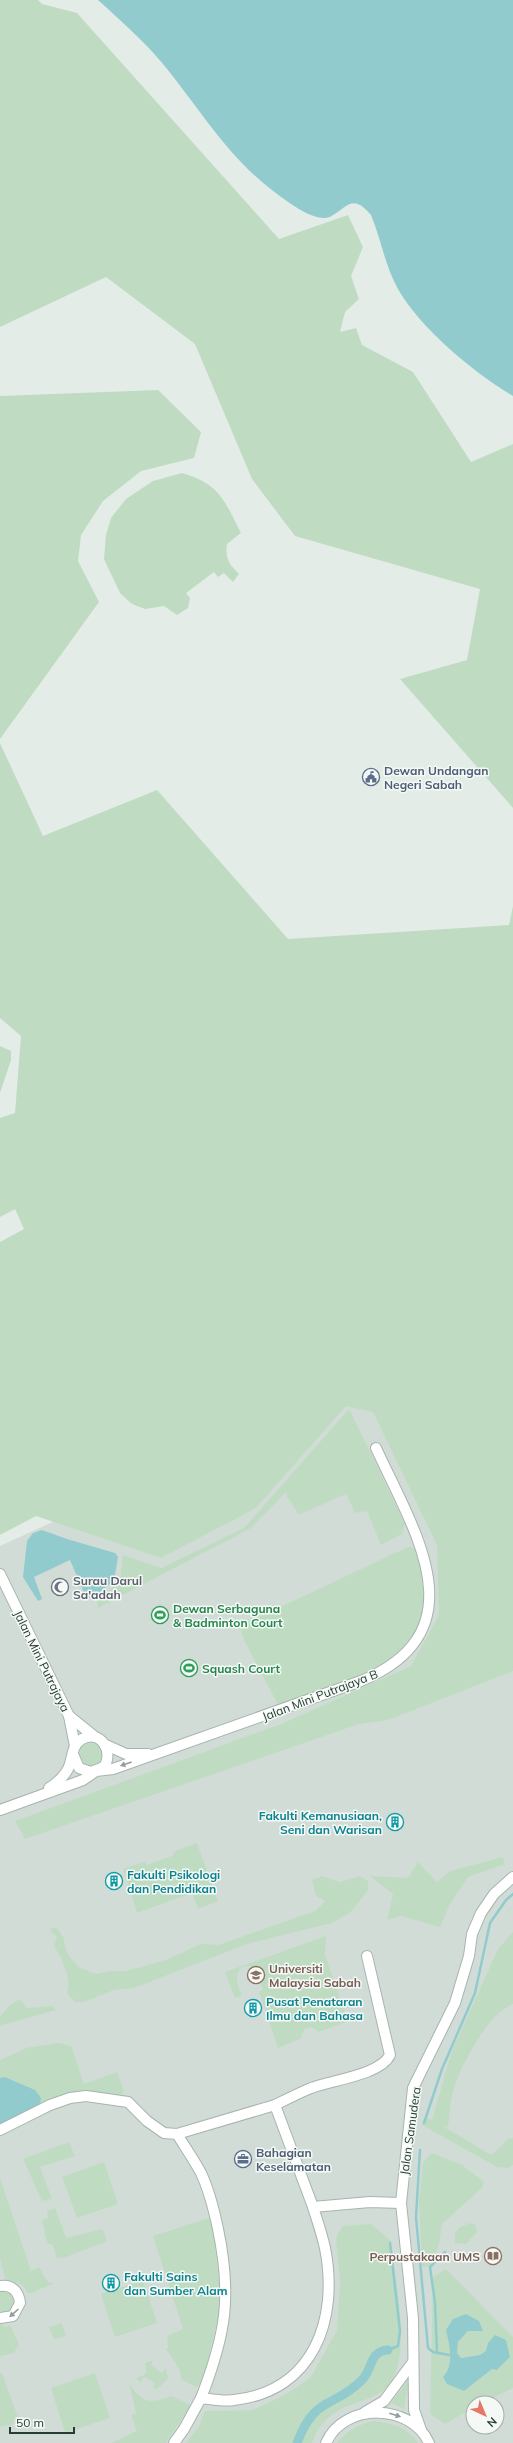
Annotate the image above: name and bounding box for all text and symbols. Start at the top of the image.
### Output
place label: Dewan Undangan Negeri Sabah [384,763,488,792]
public building icon: Dewan Undangan Negeri Sabah [361,767,381,787]
place label: Surau Darul Sa'adah [73,1573,142,1602]
mosque icon: Surau Darul Sa'adah [50,1577,70,1597]
place label: Dewan Serbaguna & Badminton Court [173,1601,283,1630]
sports icon: Dewan Serbaguna & Badminton Court [150,1605,170,1625]
street label: Jalan Mini Putrajaya [11,1608,73,1714]
sports icon: Squash Court [179,1658,199,1678]
place label: Squash Court [202,1661,280,1676]
street label: Jalan Mini Putrajaya B [260,1666,380,1724]
one-way arrow [120,1762,132,1768]
place label: Fakulti Kemanusiaan, Seni dan Warisan [259,1808,382,1837]
building icon: Fakulti Kemanusiaan, Seni dan Warisan [385,1812,405,1832]
place label: Fakulti Psikologi dan Pendidikan [127,1867,220,1896]
building icon: Fakulti Psikologi dan Pendidikan [104,1871,124,1891]
place label: Universiti Malaysia Sabah [269,1961,361,1990]
school or university icon: Universiti Malaysia Sabah [246,1965,266,1985]
place label: Pusat Penataran Ilmu dan Bahasa [266,1994,363,2023]
building icon: Pusat Penataran Ilmu dan Bahasa [243,1998,263,2018]
street label: Jalan Samudera [396,2086,424,2176]
place label: Bahagian Keselamatan [256,2145,331,2174]
office icon: Bahagian Keselamatan [233,2149,253,2169]
library icon: Perpustakaan UMS [483,2246,503,2266]
place label: Perpustakaan UMS [369,2249,480,2264]
place label: Fakulti Sains dan Sumber Alam [124,2269,228,2298]
building icon: Fakulti Sains dan Sumber Alam [101,2273,121,2293]
one-way arrow [9,2309,19,2318]
north arrow [465,2395,505,2435]
scale bar [10,2409,74,2435]
one-way arrow [389,2412,401,2418]
text: N [484,2414,500,2430]
text: 50 m [16,2415,44,2430]

